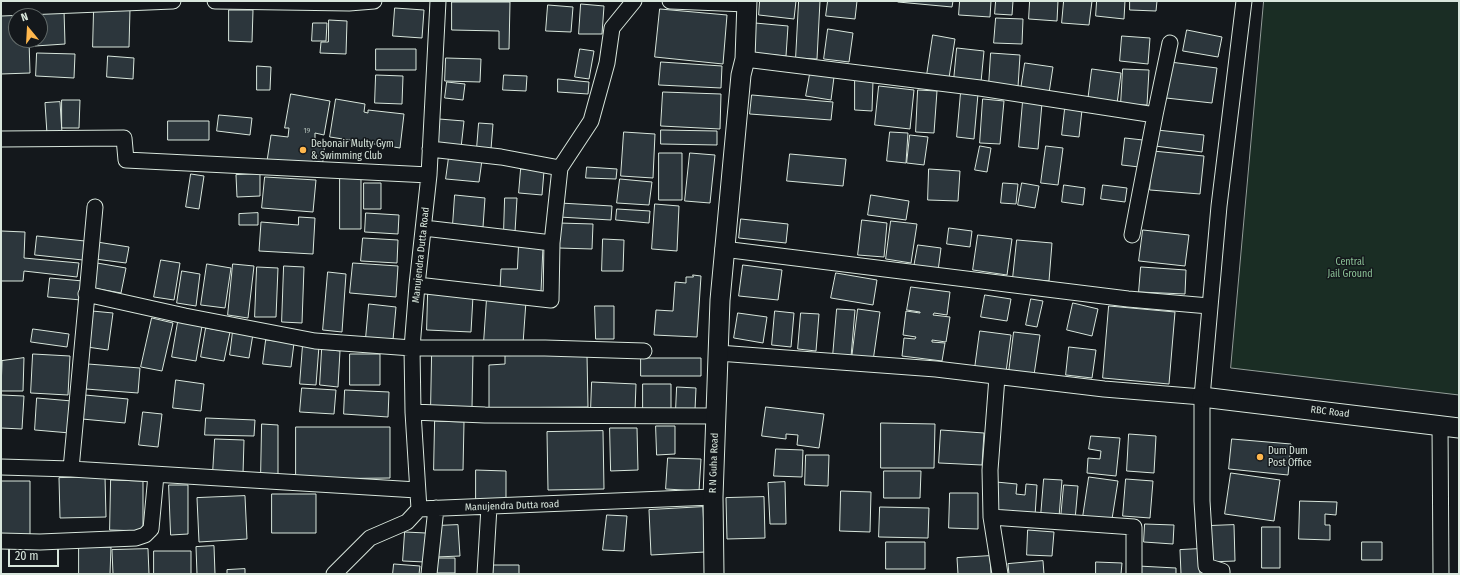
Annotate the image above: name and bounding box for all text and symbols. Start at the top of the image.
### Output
north arrow [8,8,48,48]
text: N [19,10,30,24]
house number: 19 [303,126,311,136]
place label: Debonair Multy Gym & Swimming Club [311,138,394,162]
marker: Debonair Multy Gym & Swimming Club [298,145,308,155]
street label: Manujendra Dutta Road [410,206,432,304]
park label: Central Jail Ground [1327,256,1373,280]
street label: RBC Road [1310,404,1350,420]
street label: R N Guha Road [707,433,721,493]
place label: Dum Dum Post Office [1268,445,1312,468]
marker: Dum Dum Post Office [1255,452,1265,462]
street label: Manujendra Dutta road [465,498,559,514]
scale bar [10,541,61,567]
text: 20 m [15,549,39,563]

